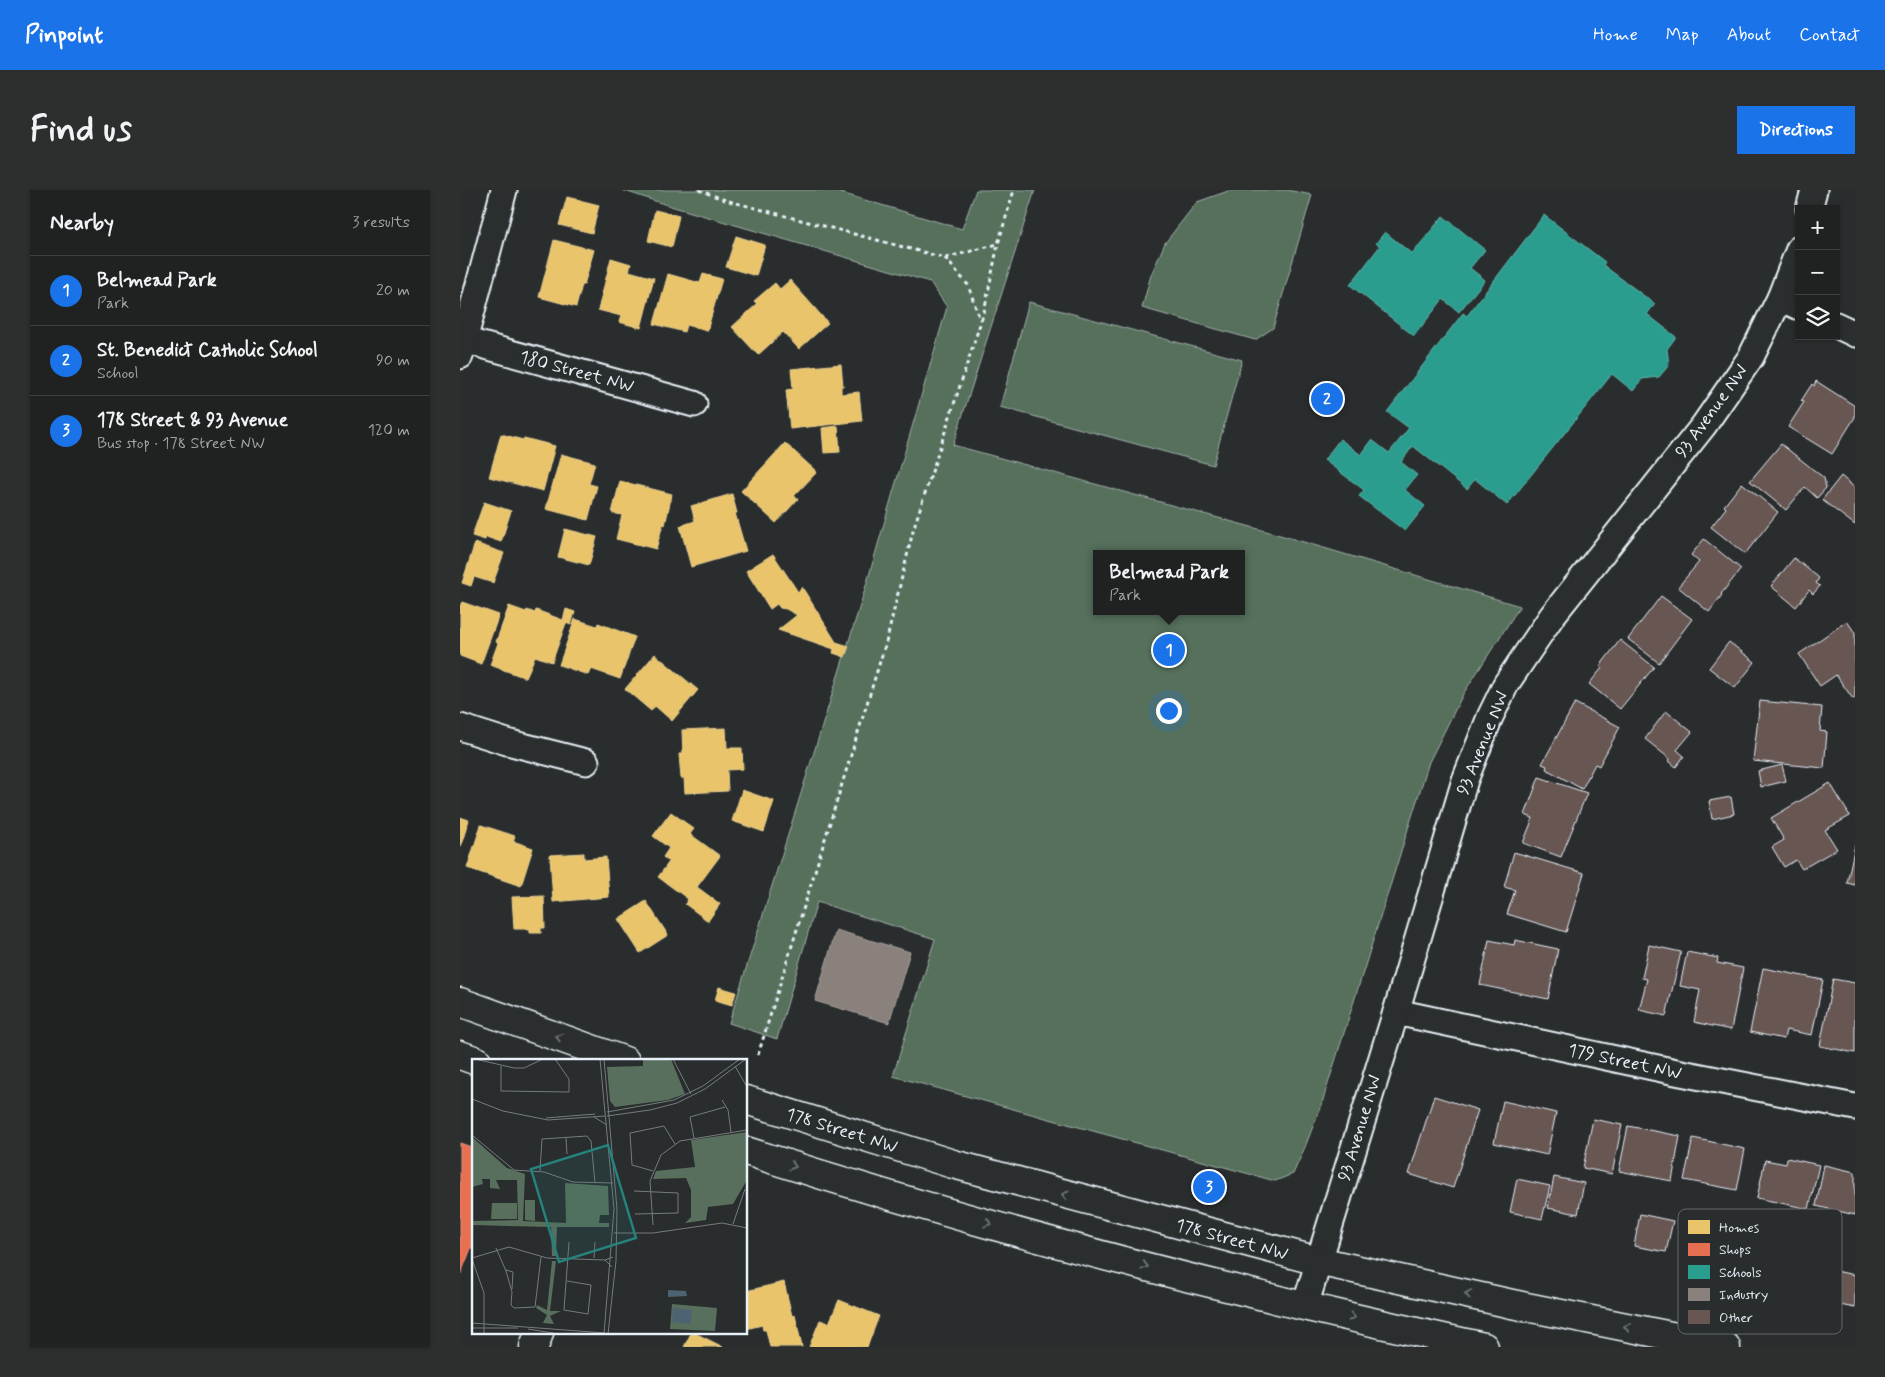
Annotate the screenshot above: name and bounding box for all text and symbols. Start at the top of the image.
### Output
text: Pinpoint [25,20,103,51]
text: Home [1593,23,1638,47]
text: Map [1666,23,1699,47]
text: About [1727,23,1771,47]
text: Contact [1799,23,1860,47]
button: Directions [1737,106,1855,154]
text: Find us [30,107,132,153]
map controls [1795,205,1840,340]
button: + [1795,205,1840,250]
text: Nearby [50,209,114,237]
text: 3 results [352,212,410,233]
button: − [1795,250,1840,295]
text: Belmead Park [97,268,217,293]
text: 1 [62,280,70,301]
text: 20 m [376,280,410,301]
text: Park [97,293,129,314]
button: layers [1795,295,1840,340]
text: St. Benedict Catholic School [97,338,318,363]
street label: 180 Street NW [517,345,637,399]
text: 2 [62,350,70,371]
text: 90 m [376,350,410,371]
street label: 93 Avenue NW [1670,360,1754,463]
text: School [97,363,138,384]
pin: 2 [1311,380,1343,418]
text: 178 Street & 93 Avenue [97,408,288,433]
text: 3 [62,420,70,441]
text: 120 m [368,420,410,441]
text: Bus stop · 178 Street NW [97,433,265,454]
popup [1093,550,1245,615]
text: Belmead Park [1109,560,1229,585]
text: Park [1109,585,1141,606]
pin: 1 [1153,631,1185,669]
street label: 93 Avenue NW [1451,688,1515,799]
your location [1156,698,1182,724]
one-way arrow [555,1033,564,1043]
street label: 179 Street NW [1566,1038,1684,1086]
inset map [472,1059,748,1334]
street label: 93 Avenue NW [1332,1072,1387,1184]
street label: 178 Street NW [783,1103,900,1159]
one-way arrow [788,1160,796,1170]
pin: 3 [1193,1168,1225,1206]
one-way arrow [1062,1190,1070,1200]
legend [1678,1209,1842,1334]
street label: 178 Street NW [1173,1213,1291,1267]
one-way arrow [984,1218,992,1228]
text: Homes [1719,1219,1760,1237]
text: Shops [1719,1241,1751,1259]
one-way arrow [1141,1260,1150,1271]
text: Schools [1719,1264,1762,1282]
text: Industry [1719,1286,1768,1304]
one-way arrow [1463,1289,1472,1300]
text: Other [1719,1309,1753,1327]
one-way arrow [1348,1311,1357,1322]
one-way arrow [1622,1322,1631,1333]

